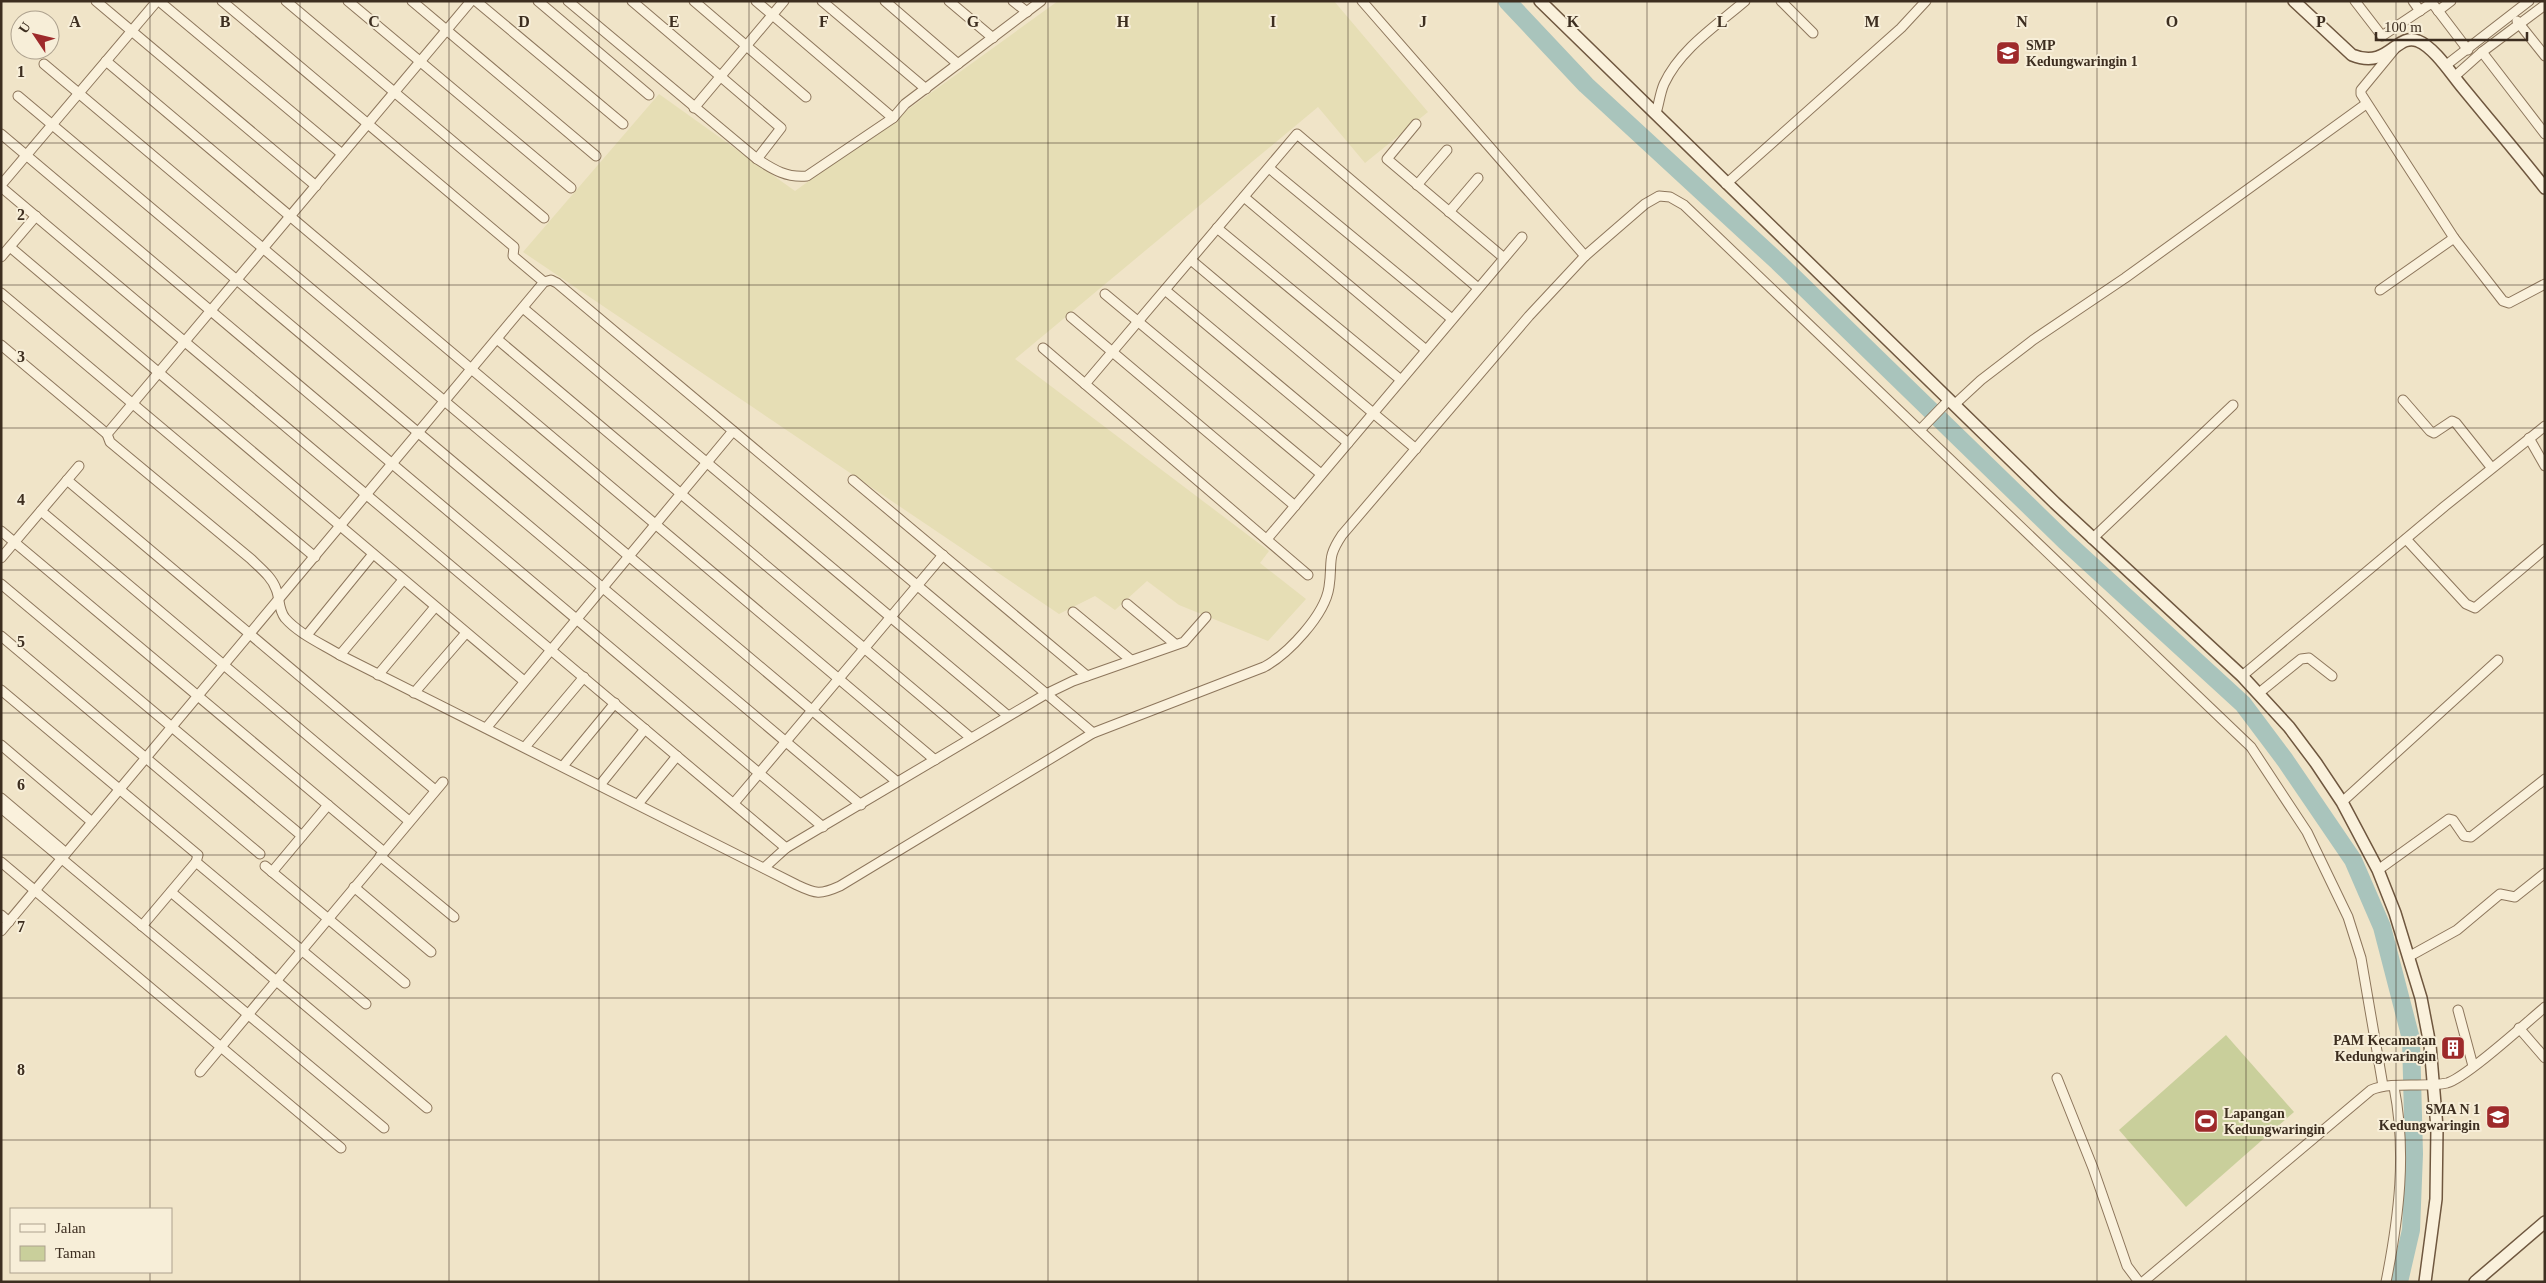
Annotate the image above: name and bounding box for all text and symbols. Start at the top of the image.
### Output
north arrow [10,10,60,60]
scale bar [2376,10,2527,42]
text: A [69,13,81,30]
text: B [220,13,231,30]
text: C [368,13,380,30]
text: D [518,13,530,30]
text: E [669,13,679,30]
text: F [819,13,829,30]
text: G [967,13,980,30]
text: H [1117,13,1130,30]
text: I [1270,13,1276,30]
text: J [1419,13,1427,30]
text: K [1567,13,1580,30]
text: L [1717,13,1727,30]
text: M [1864,13,1880,30]
text: N [2016,13,2028,30]
text: O [2166,13,2178,30]
text: P [2316,13,2326,30]
text: U [16,19,34,36]
text: 100 m [2384,19,2422,35]
place label: SMP Kedungwaringin 1 [2026,38,2138,69]
school or university icon: SMP Kedungwaringin 1 [1995,40,2021,66]
text: 1 [17,63,25,80]
text: 2 [17,206,25,223]
text: 3 [17,348,25,365]
text: 4 [17,491,25,508]
text: 5 [17,633,25,650]
text: 6 [17,776,25,793]
text: 7 [17,918,25,935]
place label: PAM Kecamatan Kedungwaringin [2333,1033,2436,1064]
building icon: PAM Kecamatan Kedungwaringin [2440,1035,2466,1061]
text: 8 [17,1061,25,1078]
place label: SMA N 1 Kedungwaringin [2379,1102,2480,1133]
school or university icon: SMA N 1 Kedungwaringin [2485,1104,2511,1130]
place label: Lapangan Kedungwaringin [2224,1106,2325,1137]
sports icon: Lapangan Kedungwaringin [2193,1108,2219,1134]
legend [10,1208,172,1273]
text: Jalan [55,1220,86,1236]
text: Taman [55,1245,96,1261]

